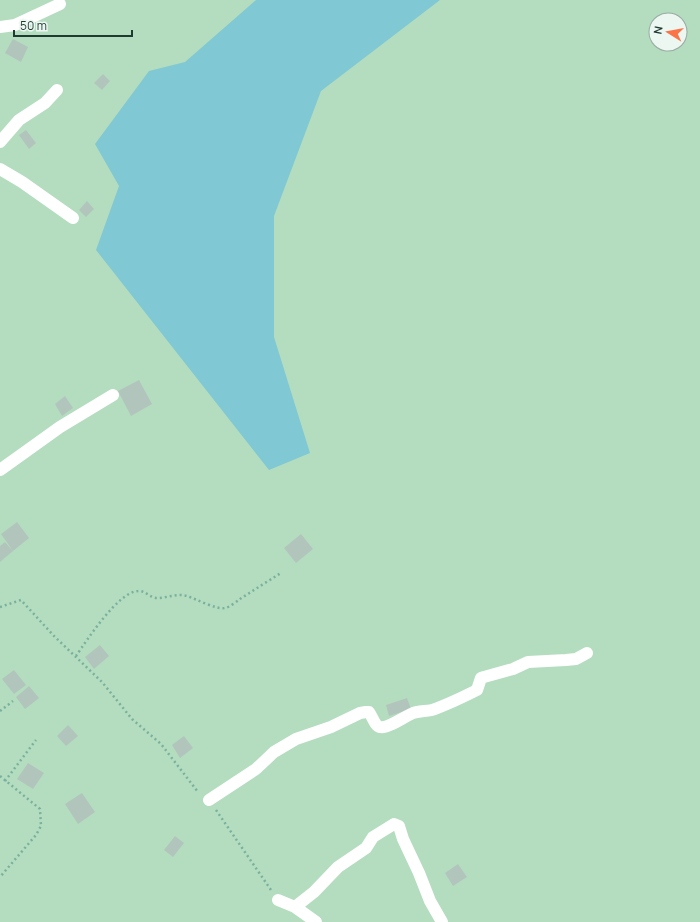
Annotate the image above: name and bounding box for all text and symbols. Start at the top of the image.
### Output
scale bar [14,12,132,38]
north arrow [648,12,688,52]
text: 50 m [20,17,47,34]
text: N [650,25,666,35]

